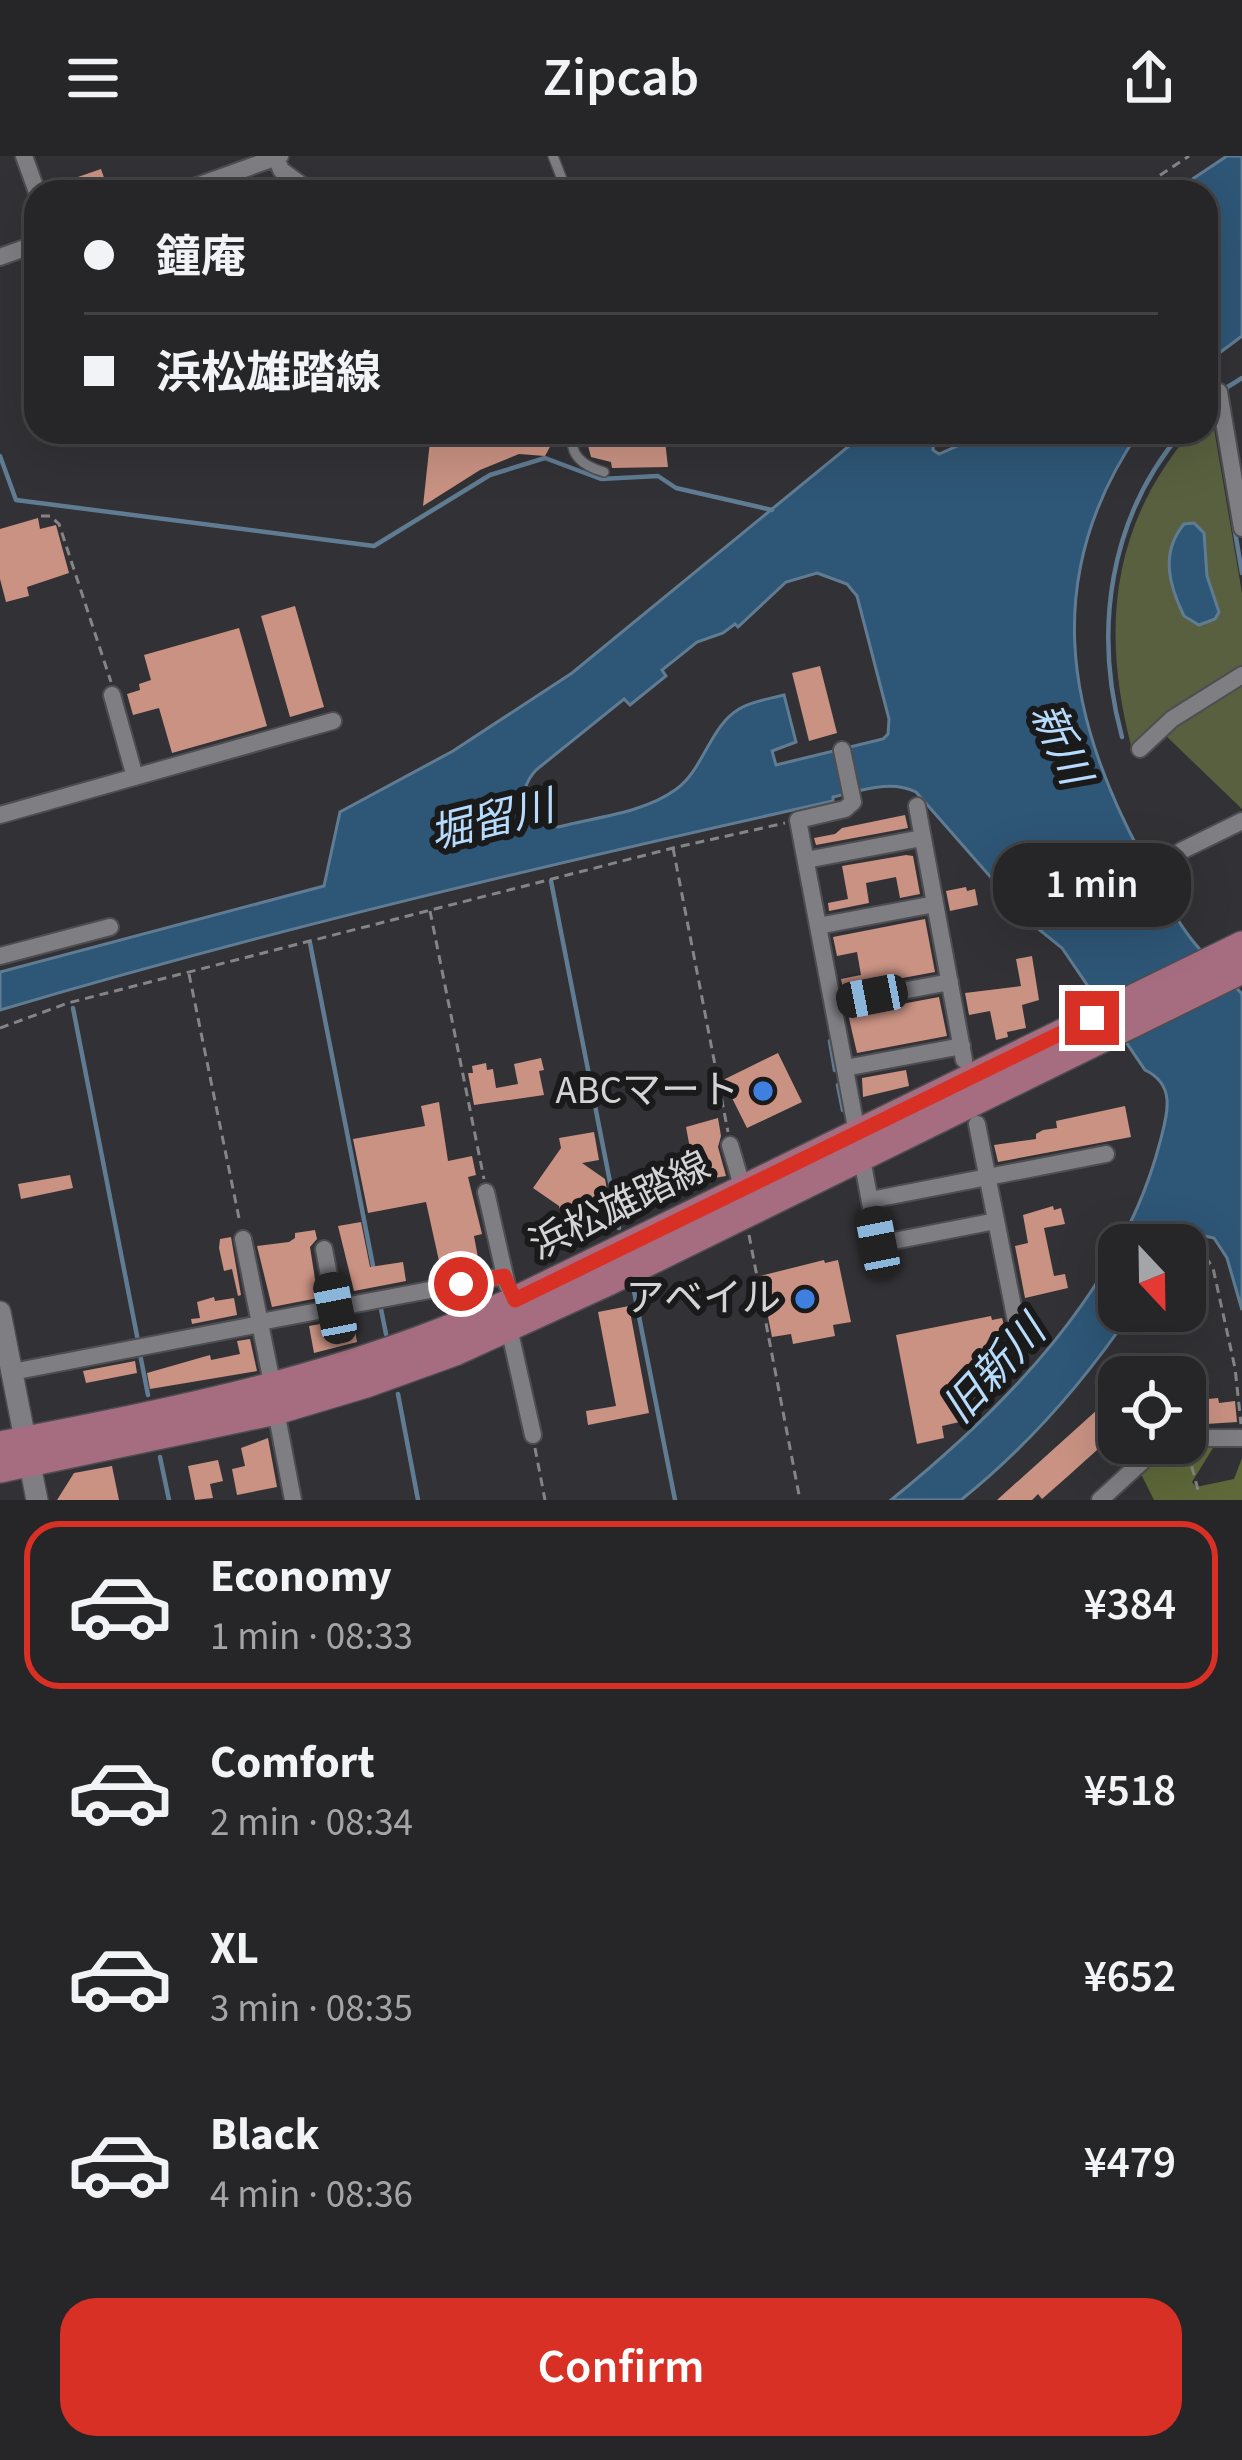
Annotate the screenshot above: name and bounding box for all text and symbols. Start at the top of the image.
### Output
text: Zipcab [543,40,699,117]
icon: menu [60,45,126,111]
icon: share [1116,45,1182,111]
text: 鐘庵 [156,226,246,290]
text: 浜松雄踏線 [156,342,381,406]
water label: 新川 [1016,693,1106,798]
water label: 堀留川 [424,776,564,865]
callout: 1 min [993,844,1191,928]
text: 1 min [1046,857,1138,913]
car [833,971,911,1021]
route end [1065,991,1119,1045]
place label: ABCマート [556,1063,739,1119]
marker: ABCマート [750,1078,776,1104]
street label: 浜松雄踏線 [520,1138,720,1274]
car [853,1203,903,1281]
north arrow [1098,1224,1206,1332]
map controls [1098,1224,1206,1464]
route start [434,1257,488,1311]
car [310,1269,360,1347]
place label: アベイル [626,1271,781,1327]
marker: アベイル [792,1286,818,1312]
water label: 旧新川 [930,1301,1063,1437]
button: locate [1098,1356,1206,1464]
text: Economy [210,1545,392,1609]
icon: car [66,1551,174,1659]
text: ¥384 [1084,1573,1176,1637]
text: 1 min · 08:33 [210,1609,413,1665]
text: Comfort [210,1731,375,1795]
icon: car [66,1737,174,1845]
text: ¥518 [1084,1759,1176,1823]
text: 2 min · 08:34 [210,1795,413,1851]
text: XL [210,1917,259,1981]
icon: car [66,1923,174,2031]
text: ¥652 [1084,1945,1176,2009]
text: 3 min · 08:35 [210,1981,413,2037]
text: Black [210,2103,320,2167]
icon: car [66,2109,174,2217]
text: ¥479 [1084,2131,1176,2195]
text: 4 min · 08:36 [210,2167,413,2223]
button: Confirm [60,2298,1182,2436]

